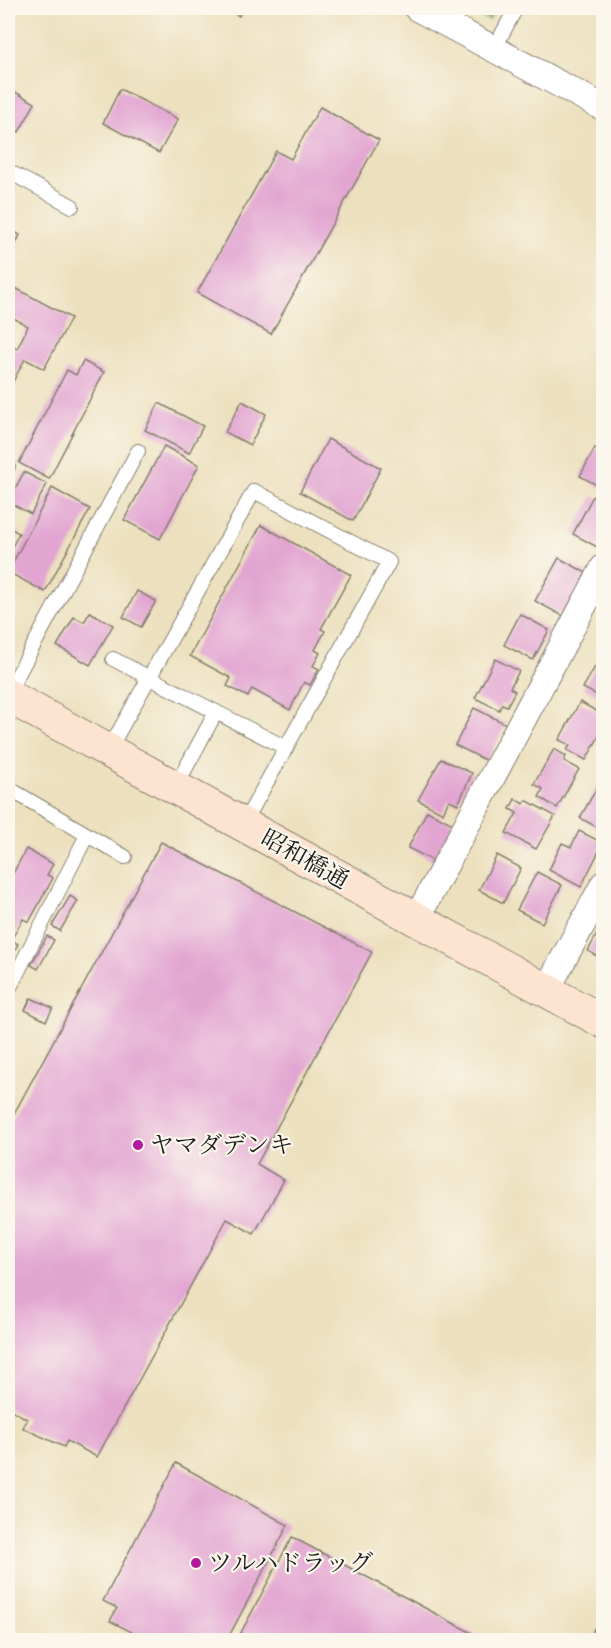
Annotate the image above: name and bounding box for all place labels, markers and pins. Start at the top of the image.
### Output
place label: ヤマダデンキ [150,1129,294,1160]
marker: ヤマダデンキ [131,1138,145,1152]
place label: ツルハドラッグ [208,1547,373,1578]
marker: ツルハドラッグ [189,1556,203,1570]

